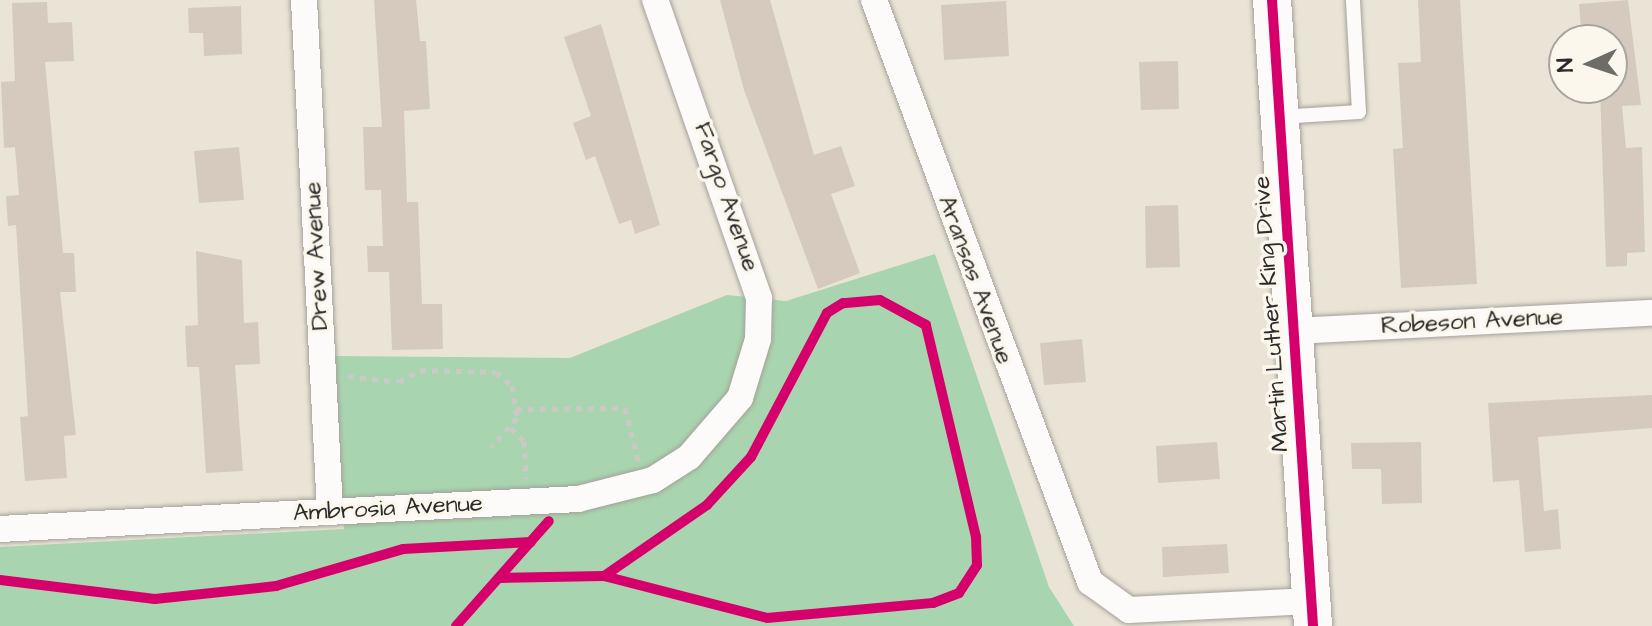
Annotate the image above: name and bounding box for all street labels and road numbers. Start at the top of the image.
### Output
street label: Fargo Avenue [687,119,765,275]
street label: Martin Luther King Drive [1248,175,1296,453]
street label: Drew Avenue [299,181,335,331]
street label: Aransas Avenue [931,192,1019,368]
street label: Robeson Avenue [1380,303,1564,341]
street label: Ambrosia Avenue [293,490,483,528]

